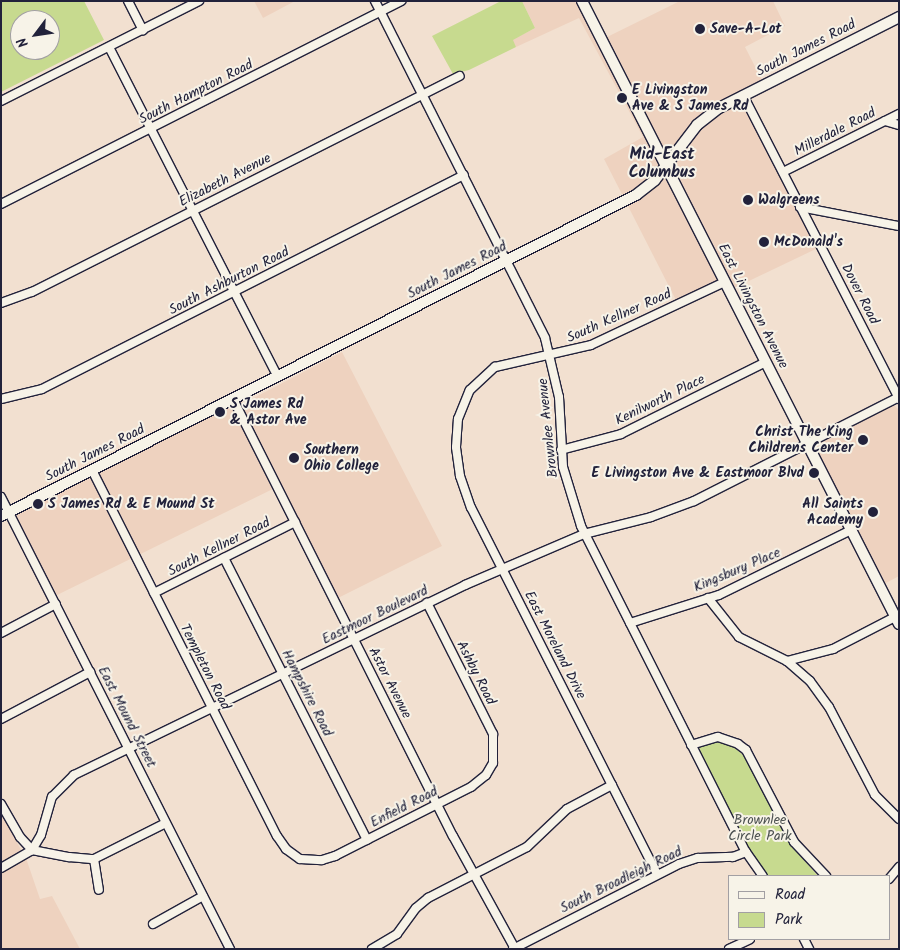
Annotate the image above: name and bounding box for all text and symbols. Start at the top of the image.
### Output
north arrow [10,10,60,60]
street label: South James Road [754,16,858,80]
place label: Save-A-Lot [710,21,782,37]
marker: Save-A-Lot [694,23,706,35]
text: N [11,33,35,52]
street label: South Hampton Road [136,56,256,128]
place label: E Livingston Ave & S James Rd [632,82,749,114]
marker: E Livingston Ave & S James Rd [616,92,628,104]
street label: Millerdale Road [791,104,879,160]
district label: Mid-East Columbus [629,145,695,183]
street label: Elizabeth Avenue [176,150,274,210]
place label: Walgreens [758,192,820,208]
marker: Walgreens [742,194,754,206]
place label: McDonald's [774,234,843,250]
marker: McDonald's [758,236,770,248]
street label: South James Road [405,238,509,302]
street label: East Livingston Avenue [714,241,792,371]
street label: South Ashburton Road [166,243,292,319]
street label: Dover Road [838,261,882,327]
street label: South Kellner Road [564,285,674,347]
street label: Kenilworth Place [612,371,708,429]
street label: Brownlee Avenue [534,378,562,478]
place label: S James Rd & Astor Ave [230,396,306,428]
marker: S James Rd & Astor Ave [214,406,226,418]
street label: South James Road [43,421,147,485]
place label: Christ The King Childrens Center [749,424,853,457]
marker: Christ The King Childrens Center [857,434,869,446]
place label: Southern Ohio College [304,442,379,474]
marker: Southern Ohio College [288,452,300,464]
place label: E Livingston Ave & Eastmoor Blvd [592,465,804,481]
marker: E Livingston Ave & Eastmoor Blvd [808,467,820,479]
place label: S James Rd & E Mound St [48,496,215,512]
place label: All Saints Academy [802,496,863,528]
marker: S James Rd & E Mound St [32,498,44,510]
marker: All Saints Academy [867,506,879,518]
street label: South Kellner Road [165,514,273,580]
street label: Kingsbury Place [691,544,783,596]
street label: Eastmoor Boulevard [319,582,431,648]
street label: East Moreland Drive [520,588,590,702]
street label: Templeton Road [176,621,234,713]
street label: Ashby Road [453,638,499,708]
street label: Astor Avenue [365,645,415,721]
street label: Hampshire Road [278,647,336,739]
street label: East Mound Street [94,664,160,770]
street label: Enfield Road [367,783,441,831]
park label: Brownlee Circle Park [728,812,792,844]
street label: South Broadleigh Road [557,843,685,917]
legend [728,875,890,940]
text: Road [775,883,805,907]
text: Park [775,908,802,932]

